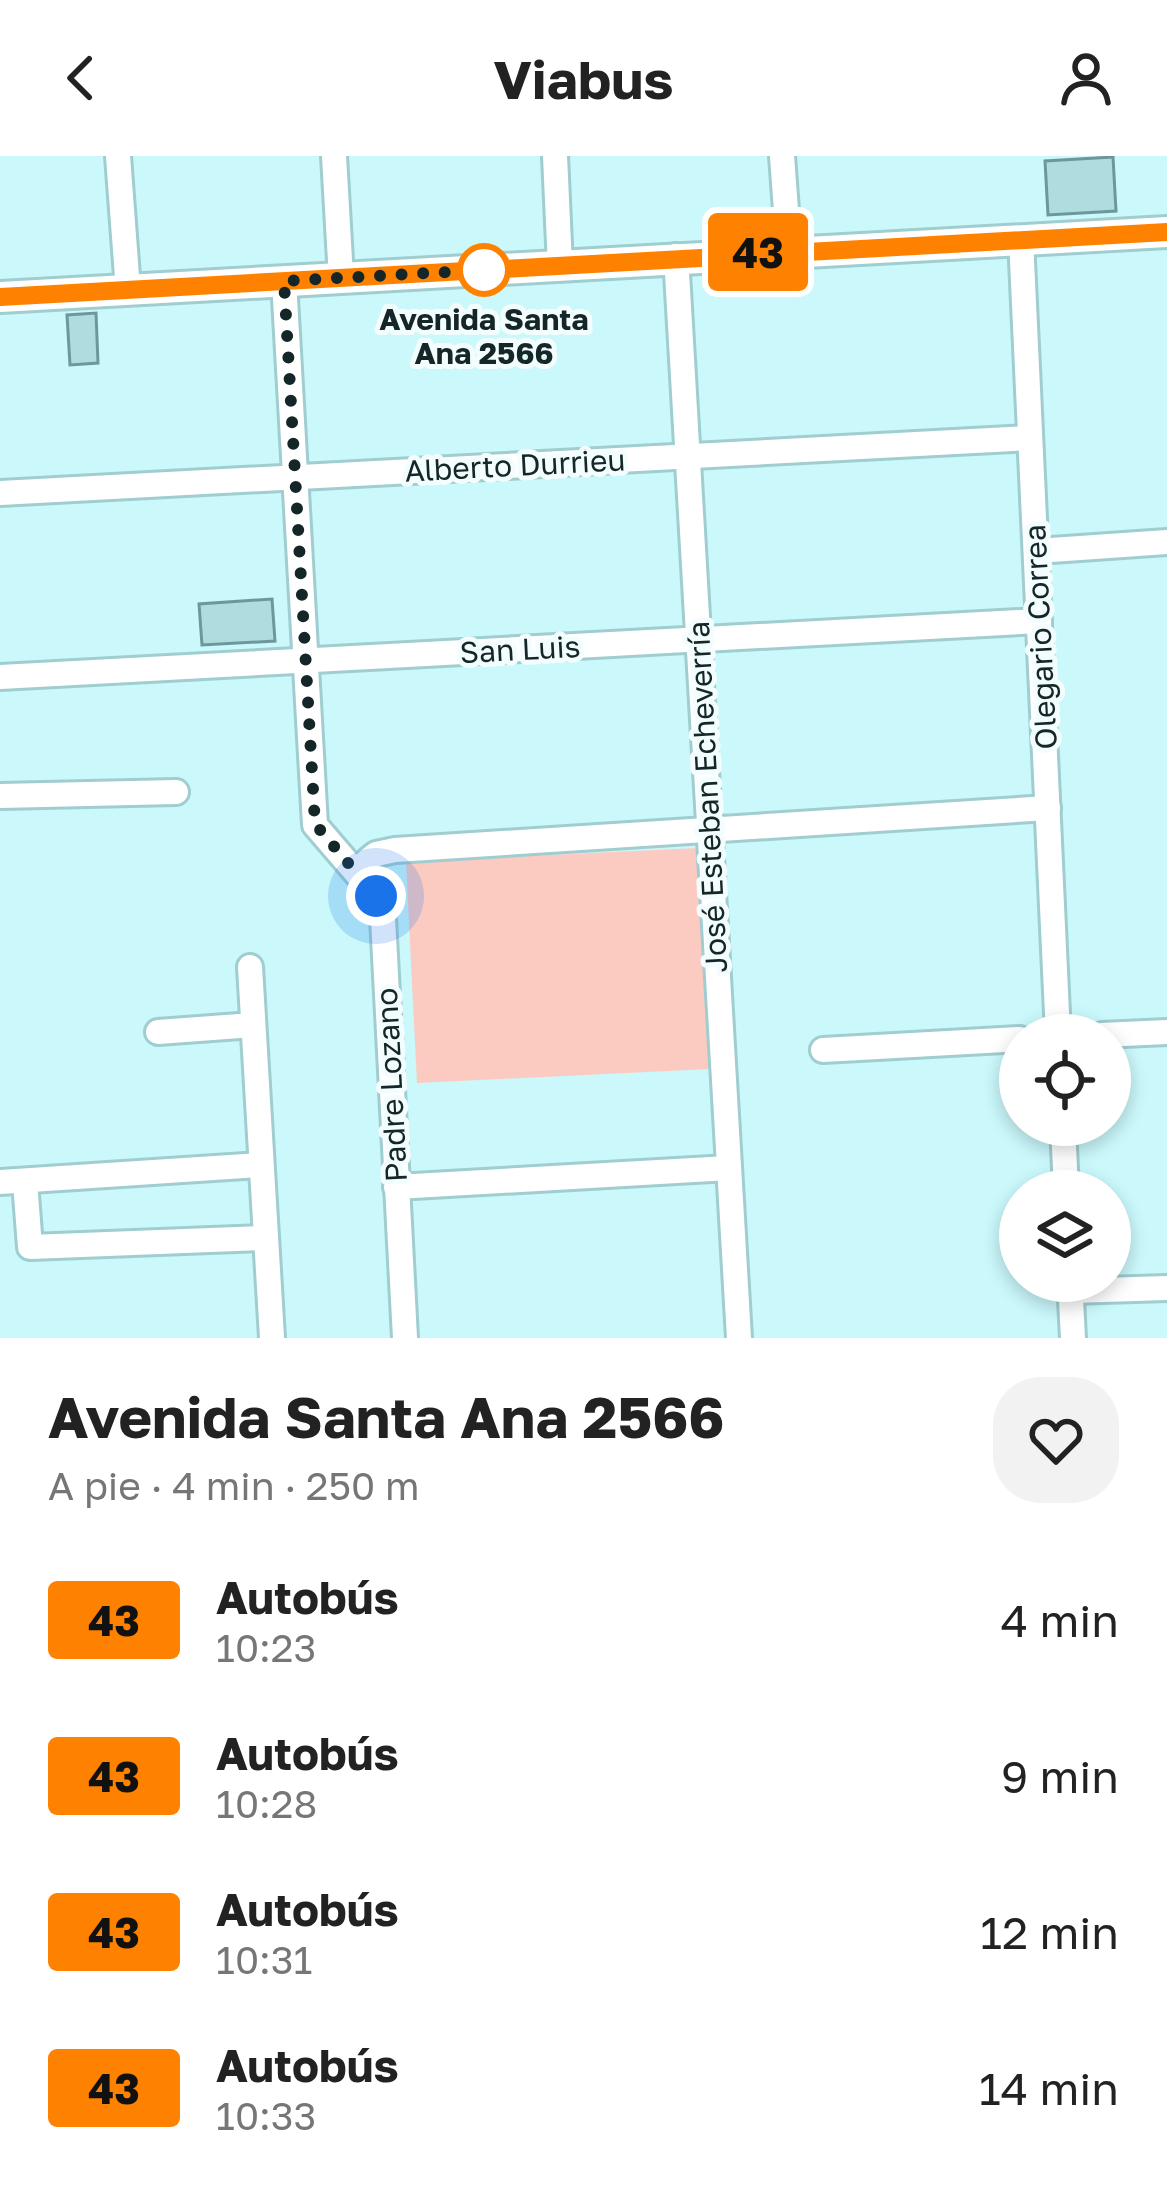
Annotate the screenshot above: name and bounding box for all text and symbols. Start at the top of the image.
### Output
icon: back [48,45,114,111]
icon: person [1053,45,1119,111]
text: Viabus [493,46,674,111]
line badge: 43 [704,213,812,291]
text: 43 [732,227,784,277]
marker: Avenida Santa Ana 2566 [459,245,509,295]
place label: Avenida Santa Ana 2566 [379,301,589,371]
street label: Alberto Durrieu [404,441,626,489]
street label: Olegario Correa [1016,524,1064,750]
street label: José Esteban Echeverría [680,620,734,974]
street label: San Luis [459,628,581,670]
your location [346,866,406,926]
street label: Padre Lozano [368,987,414,1183]
map controls [999,1014,1131,1302]
button: locate [999,1014,1131,1146]
button: layers [999,1170,1131,1302]
button: heart [993,1377,1119,1503]
text: Avenida Santa Ana 2566 [48,1382,725,1451]
text: A pie · 4 min · 250 m [48,1462,420,1509]
text: Autobús [216,1570,399,1624]
text: 4 min [1001,1593,1119,1647]
text: 43 [88,1595,140,1645]
text: 10:23 [216,1624,316,1671]
text: Autobús [216,1726,399,1780]
text: 9 min [1001,1749,1119,1803]
text: 43 [88,1751,140,1801]
text: 10:28 [216,1780,317,1827]
text: Autobús [216,1882,399,1936]
text: 12 min [980,1905,1119,1959]
text: 43 [88,1907,140,1957]
text: 10:31 [216,1936,313,1983]
text: Autobús [216,2038,399,2092]
text: 14 min [979,2061,1119,2115]
text: 43 [88,2063,140,2113]
text: 10:33 [216,2092,316,2139]

